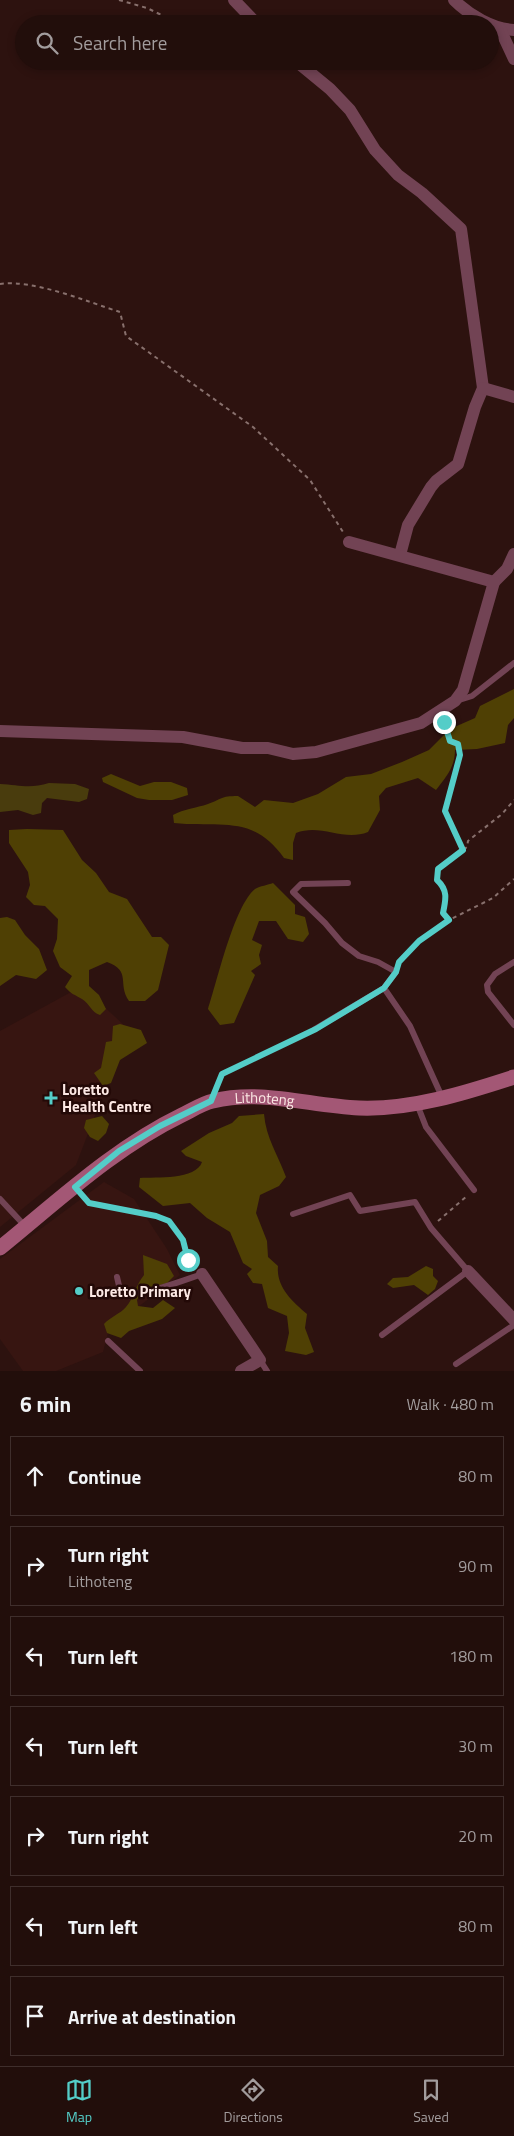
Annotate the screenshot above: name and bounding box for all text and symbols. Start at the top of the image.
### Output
search box [15,15,499,70]
text: Search here [73,28,167,57]
icon: search [33,29,61,57]
route end [433,711,456,734]
place label: Loretto Health Centre [62,1078,151,1118]
street label: Lithoteng [234,1085,296,1112]
marker: Loretto Health Centre [44,1091,58,1105]
route start [177,1249,200,1272]
place label: Loretto Primary [89,1280,192,1303]
marker: Loretto Primary [73,1285,85,1297]
text: 6 min [20,1388,71,1420]
text: Walk · 480 m [406,1392,494,1416]
icon: ahead [21,1462,49,1490]
text: Continue [68,1462,141,1491]
text: 80 m [458,1464,493,1488]
text: Turn right [68,1540,149,1569]
icon: right [21,1552,49,1580]
text: 90 m [458,1554,493,1578]
text: Lithoteng [68,1569,132,1593]
icon: left [21,1642,49,1670]
text: Turn left [68,1642,138,1671]
text: 180 m [449,1644,493,1668]
icon: left [21,1732,49,1760]
text: Turn left [68,1732,138,1761]
text: 30 m [458,1734,493,1758]
icon: right [21,1822,49,1850]
text: Turn right [68,1822,149,1851]
text: 20 m [458,1824,493,1848]
icon: left [21,1912,49,1940]
text: Turn left [68,1912,138,1941]
text: 80 m [458,1914,493,1938]
icon: arrive [21,2002,49,2030]
text: Arrive at destination [68,2002,236,2031]
tab: Map [65,2076,93,2127]
tab: Directions [223,2076,283,2127]
tab: Saved [413,2076,449,2127]

